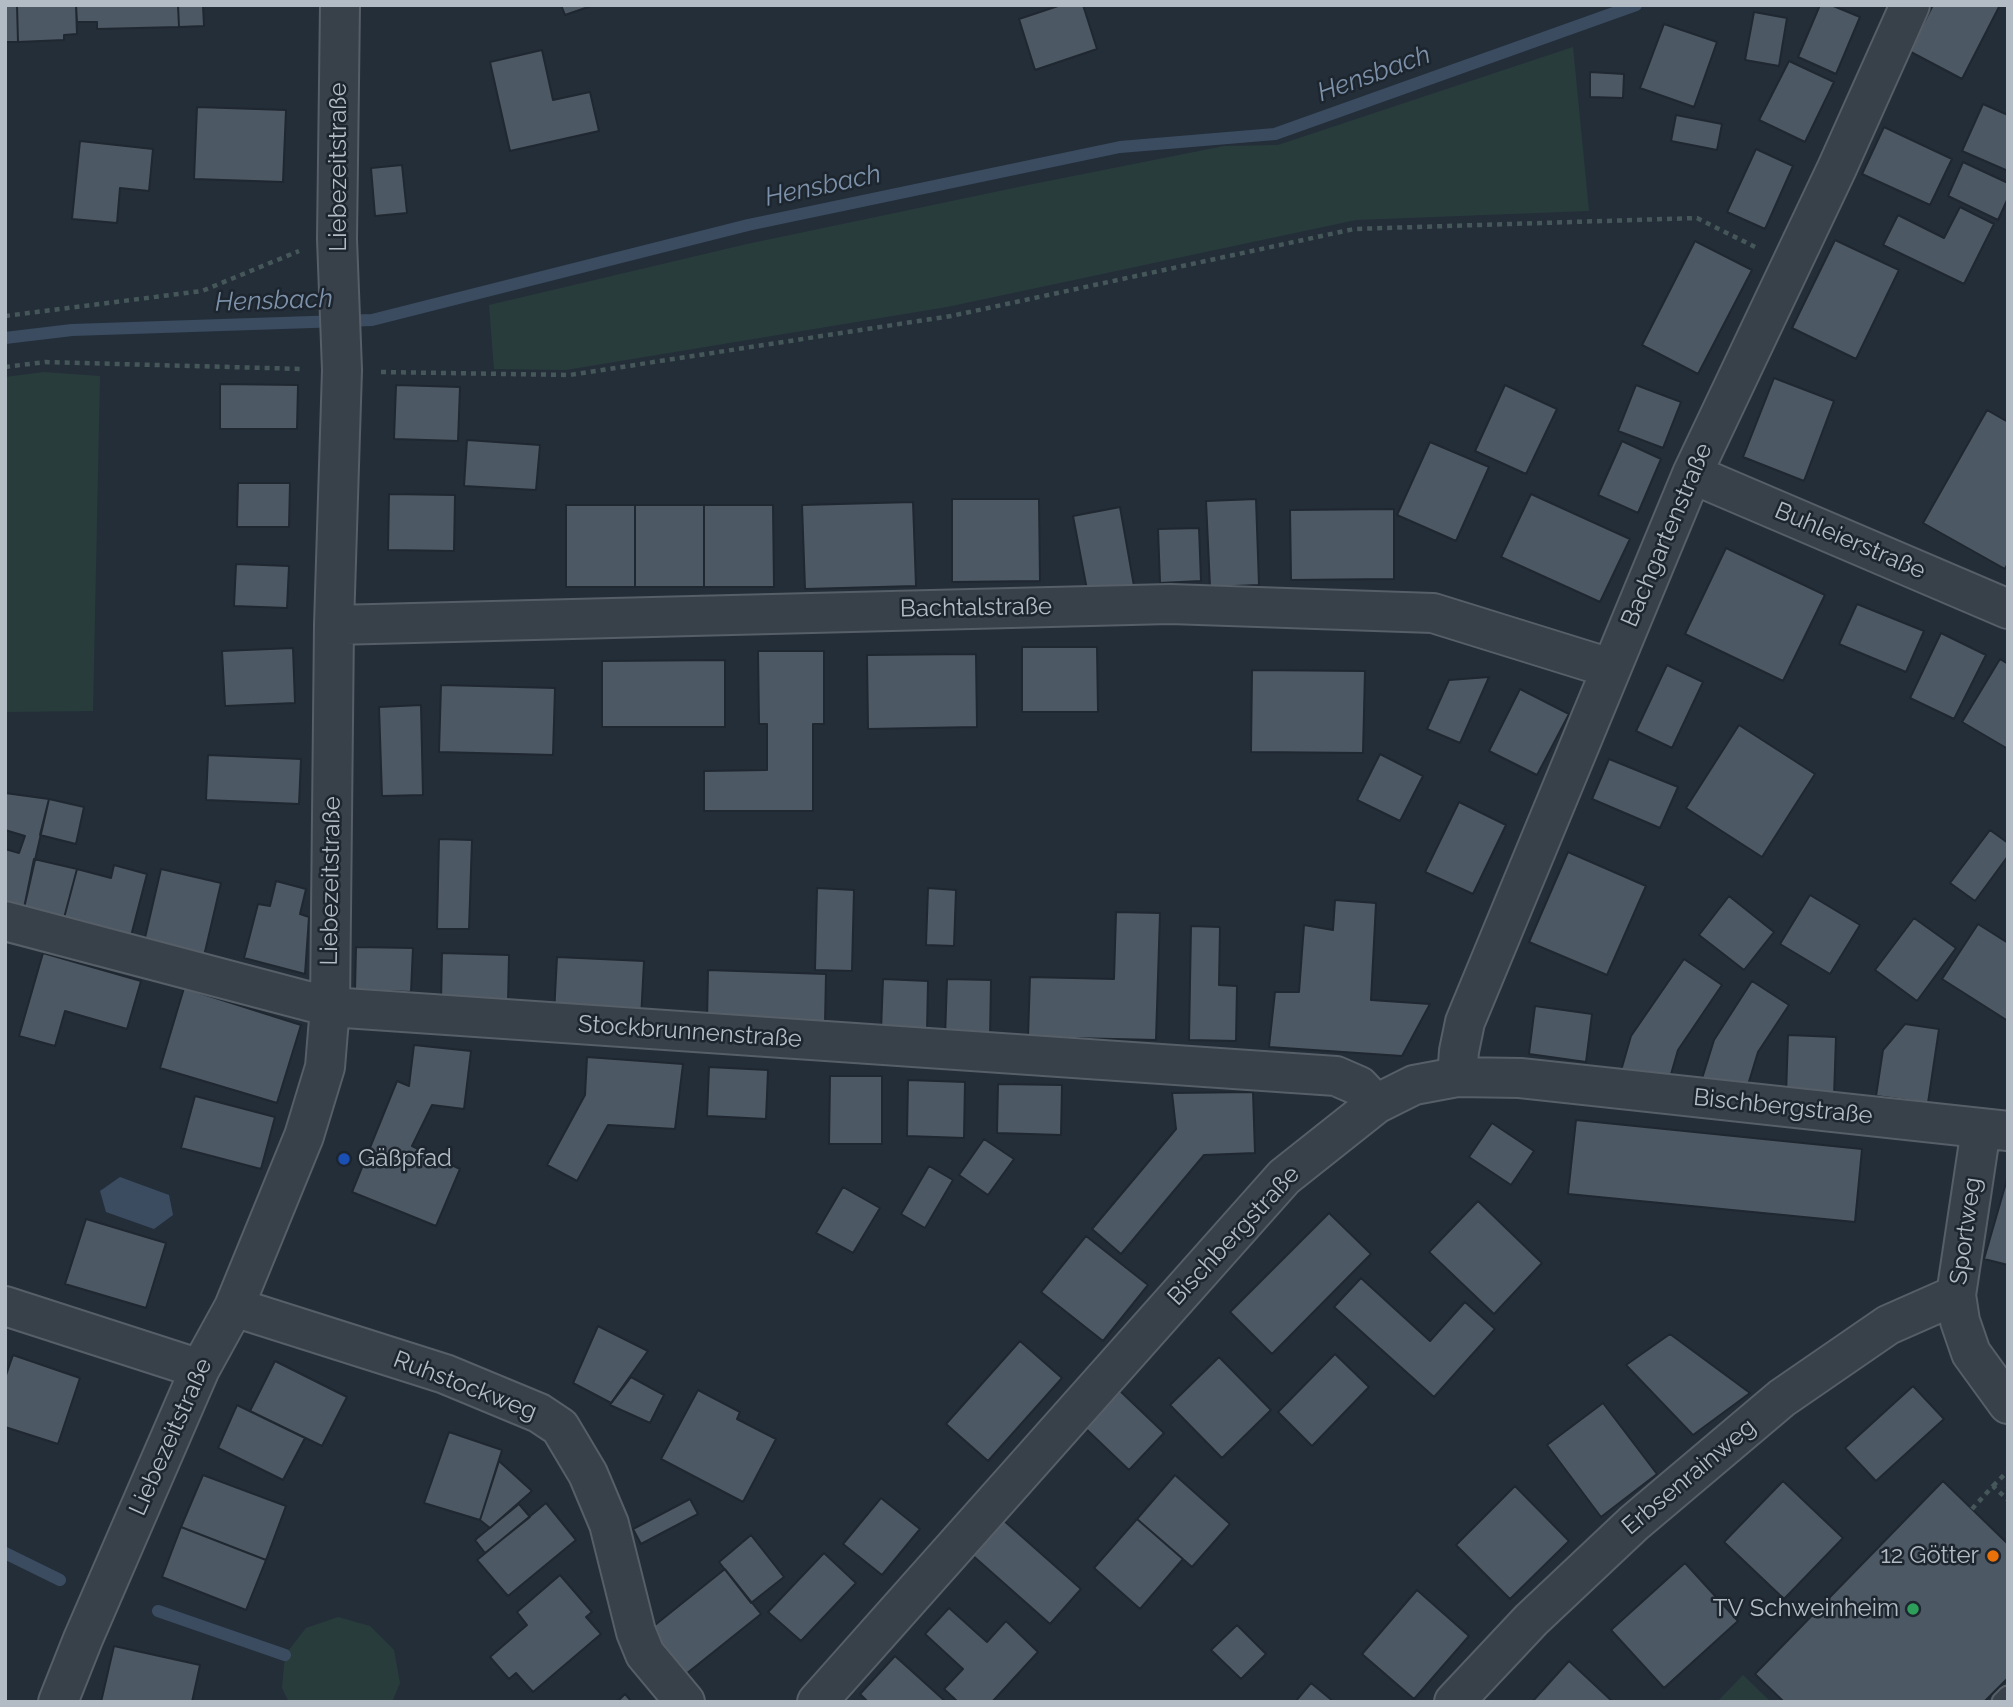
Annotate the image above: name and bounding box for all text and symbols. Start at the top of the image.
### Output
water label: Hensbach [1313,39,1435,109]
street label: Liebezeitstraße [325,82,353,252]
water label: Hensbach [762,158,884,214]
water label: Hensbach [215,283,333,319]
street label: Bachgartenstraße [1615,439,1719,631]
street label: Buhleierstraße [1770,496,1930,586]
street label: Bachtalstraße [900,592,1052,624]
street label: Liebezeitstraße [315,796,347,966]
street label: Stockbrunnenstraße [577,1010,803,1054]
street label: Bischbergstraße [1692,1083,1874,1131]
place label: Gäßpfad [358,1145,452,1173]
marker: Gäßpfad [336,1151,352,1167]
street label: Bischbergstraße [1162,1160,1306,1312]
street label: Sportweg [1944,1175,1988,1287]
street label: Ruhstockweg [389,1345,541,1427]
street label: Liebezeitstraße [123,1354,219,1520]
street label: Erbsenrainweg [1616,1413,1762,1541]
place label: 12 Götter [1880,1542,1979,1570]
marker: 12 Götter [1985,1548,2001,1564]
place label: TV Schweinheim [1713,1595,1899,1623]
marker: TV Schweinheim [1905,1601,1921,1617]

